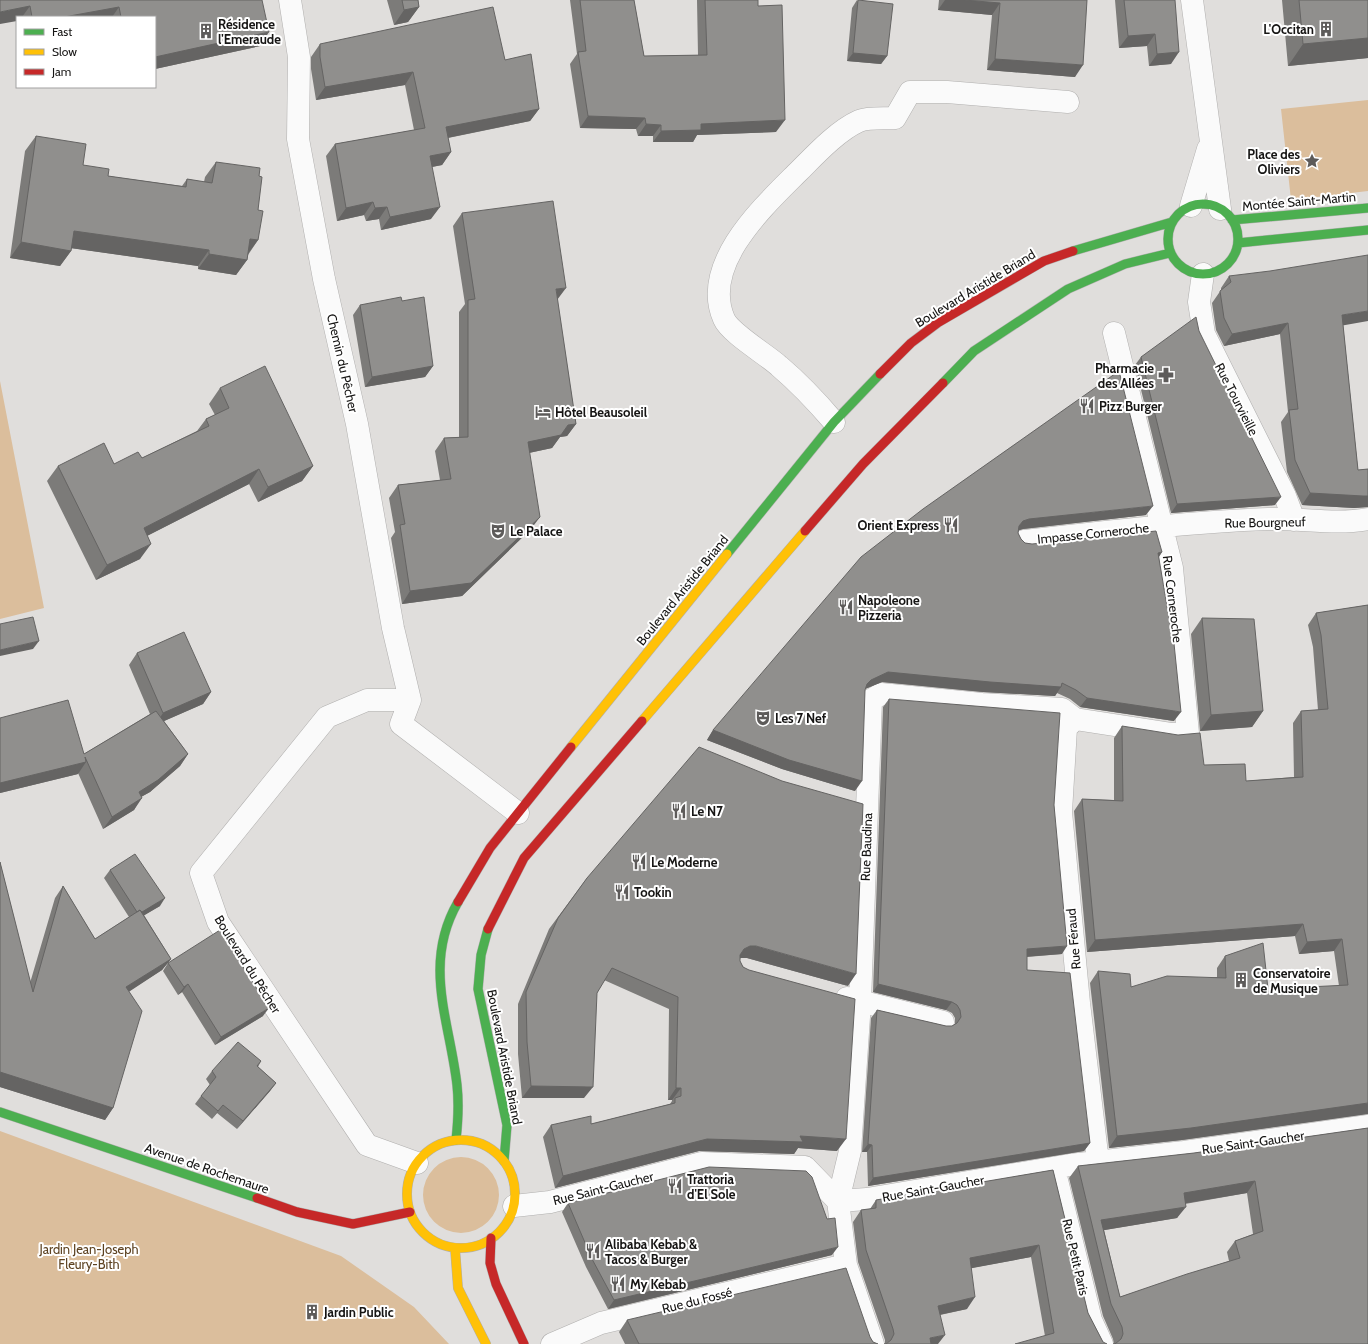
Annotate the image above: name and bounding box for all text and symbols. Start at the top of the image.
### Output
legend [16,16,156,88]
place label: Résidence l'Emeraude [218,16,281,47]
building icon: L'Occitan [1317,20,1335,38]
place label: L'Occitan [1263,21,1314,37]
building icon: Résidence l'Emeraude [197,22,215,40]
text: Fast [52,24,72,39]
text: Slow [52,44,77,59]
text: Jam [51,64,71,79]
place label: Place des Oliviers [1247,146,1300,177]
place icon: Place des Oliviers [1303,152,1321,170]
street label: Montée Saint-Martin [1241,188,1357,214]
street label: Boulevard Aristide Briand [912,246,1038,330]
street label: Chemin du Pêcher [324,312,362,415]
place label: Pharmacie des Allées [1095,360,1154,391]
street label: Rue Tourvieille [1212,360,1262,438]
pharmacy icon: Pharmacie des Allées [1157,366,1175,384]
restaurant icon: Pizz Burger [1078,397,1096,415]
place label: Pizz Burger [1099,398,1163,414]
hotel icon: Hôtel Beausoleil [534,403,552,421]
place label: Hôtel Beausoleil [555,404,648,420]
street label: Rue Bourgneuf [1224,513,1306,531]
restaurant icon: Orient Express [942,516,960,534]
place label: Orient Express [858,517,939,533]
street label: Impasse Corneroche [1036,519,1150,547]
theatre icon: Le Palace [489,522,507,540]
place label: Le Palace [510,523,563,539]
street label: Boulevard Aristide Briand [633,532,731,648]
street label: Rue Corneroche [1160,554,1186,644]
place label: Napoleone Pizzeria [858,592,920,623]
restaurant icon: Napoleone Pizzeria [837,598,855,616]
theatre icon: Les 7 Nef [754,709,772,727]
place label: Les 7 Nef [775,710,827,726]
restaurant icon: Le N7 [670,802,688,820]
place label: Le N7 [691,803,723,819]
street label: Rue Baudina [857,812,875,881]
restaurant icon: Le Moderne [630,853,648,871]
place label: Le Moderne [651,854,718,870]
restaurant icon: Tookin [613,883,631,901]
place label: Tookin [634,884,672,900]
street label: Rue Féraud [1062,908,1084,970]
street label: Boulevard du Pêcher [211,912,285,1017]
place label: Conservatoire de Musique [1253,965,1331,996]
building icon: Conservatoire de Musique [1232,971,1250,989]
street label: Boulevard Aristide Briand [484,988,526,1126]
street label: Rue Saint-Gaucher [1201,1127,1306,1157]
street label: Avenue de Rochemaure [143,1139,272,1197]
street label: Rue Saint-Gaucher [551,1168,656,1208]
place label: Trattoria d'El Sole [687,1171,736,1202]
street label: Rue Saint-Gaucher [881,1171,986,1205]
restaurant icon: Trattoria d'El Sole [666,1177,684,1195]
street label: Rue Petit Paris [1059,1217,1093,1297]
place label: Alibaba Kebab & Tacos & Burger [605,1236,698,1267]
park label: Jardin Jean-Joseph Fleury-Bith [39,1241,138,1272]
restaurant icon: Alibaba Kebab & Tacos & Burger [584,1242,602,1260]
restaurant icon: My Kebab [609,1275,627,1293]
place label: My Kebab [630,1276,687,1292]
street label: Rue du Fossé [660,1283,734,1316]
building icon: Jardin Public [303,1303,321,1321]
place label: Jardin Public [323,1304,394,1320]

